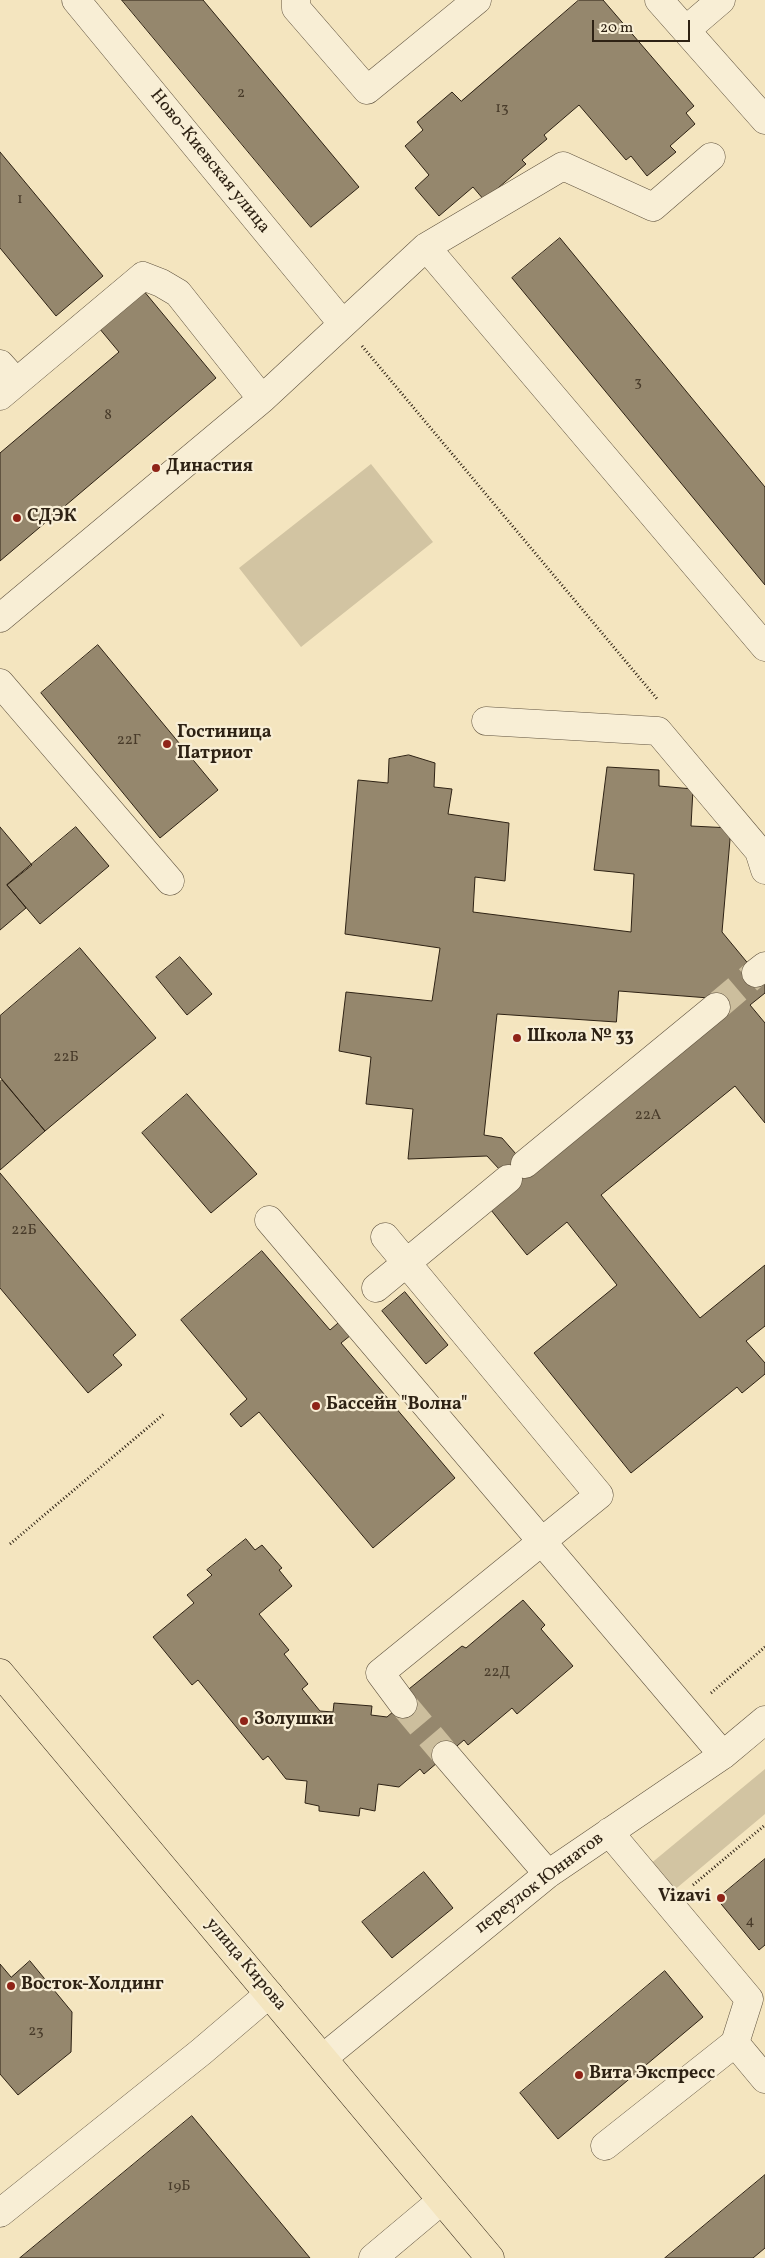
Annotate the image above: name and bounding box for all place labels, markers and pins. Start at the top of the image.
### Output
place label: Династия [166,457,253,479]
marker: Династия [150,462,162,474]
place label: СДЭК [27,507,77,529]
marker: СДЭК [11,512,23,524]
place label: Гостиница Патриот [177,723,272,766]
marker: Гостиница Патриот [161,738,173,750]
place label: Школа № 33 [527,1027,634,1049]
marker: Школа № 33 [511,1032,523,1044]
place label: Бассейн "Волна" [326,1395,468,1417]
marker: Бассейн "Волна" [310,1400,322,1412]
place label: Золушки [254,1710,334,1732]
marker: Золушки [238,1715,250,1727]
place label: Vizavi [658,1887,711,1909]
marker: Vizavi [715,1892,727,1904]
place label: Восток-Холдинг [21,1975,164,1997]
marker: Восток-Холдинг [5,1980,17,1992]
place label: Вита Экспресс [589,2064,715,2086]
marker: Вита Экспресс [573,2069,585,2081]

